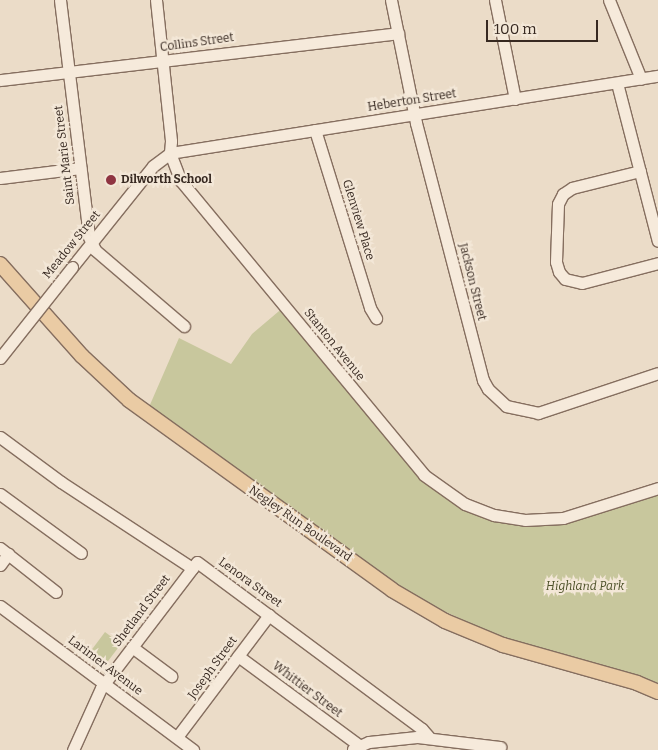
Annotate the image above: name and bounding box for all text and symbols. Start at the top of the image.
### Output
scale bar [488,10,600,42]
text: 100 m [494,20,537,38]
street label: Collins Street [159,31,235,55]
street label: Heberton Street [367,87,457,115]
street label: Saint Marie Street [52,104,78,206]
place label: Dilworth School [121,173,212,187]
marker: Dilworth School [105,174,117,186]
street label: Glenview Place [339,178,377,262]
street label: Meadow Street [40,208,104,282]
street label: Jackson Street [455,242,489,322]
street label: Stanton Avenue [300,306,368,384]
street label: Negley Run Boulevard [246,483,354,565]
street label: Lenora Street [215,555,285,611]
street label: Shetland Street [110,572,174,650]
park label: Highland Park [546,580,624,594]
street label: Larimer Avenue [65,633,145,699]
street label: Joseph Street [185,634,241,702]
street label: Whittier Street [269,659,345,721]

